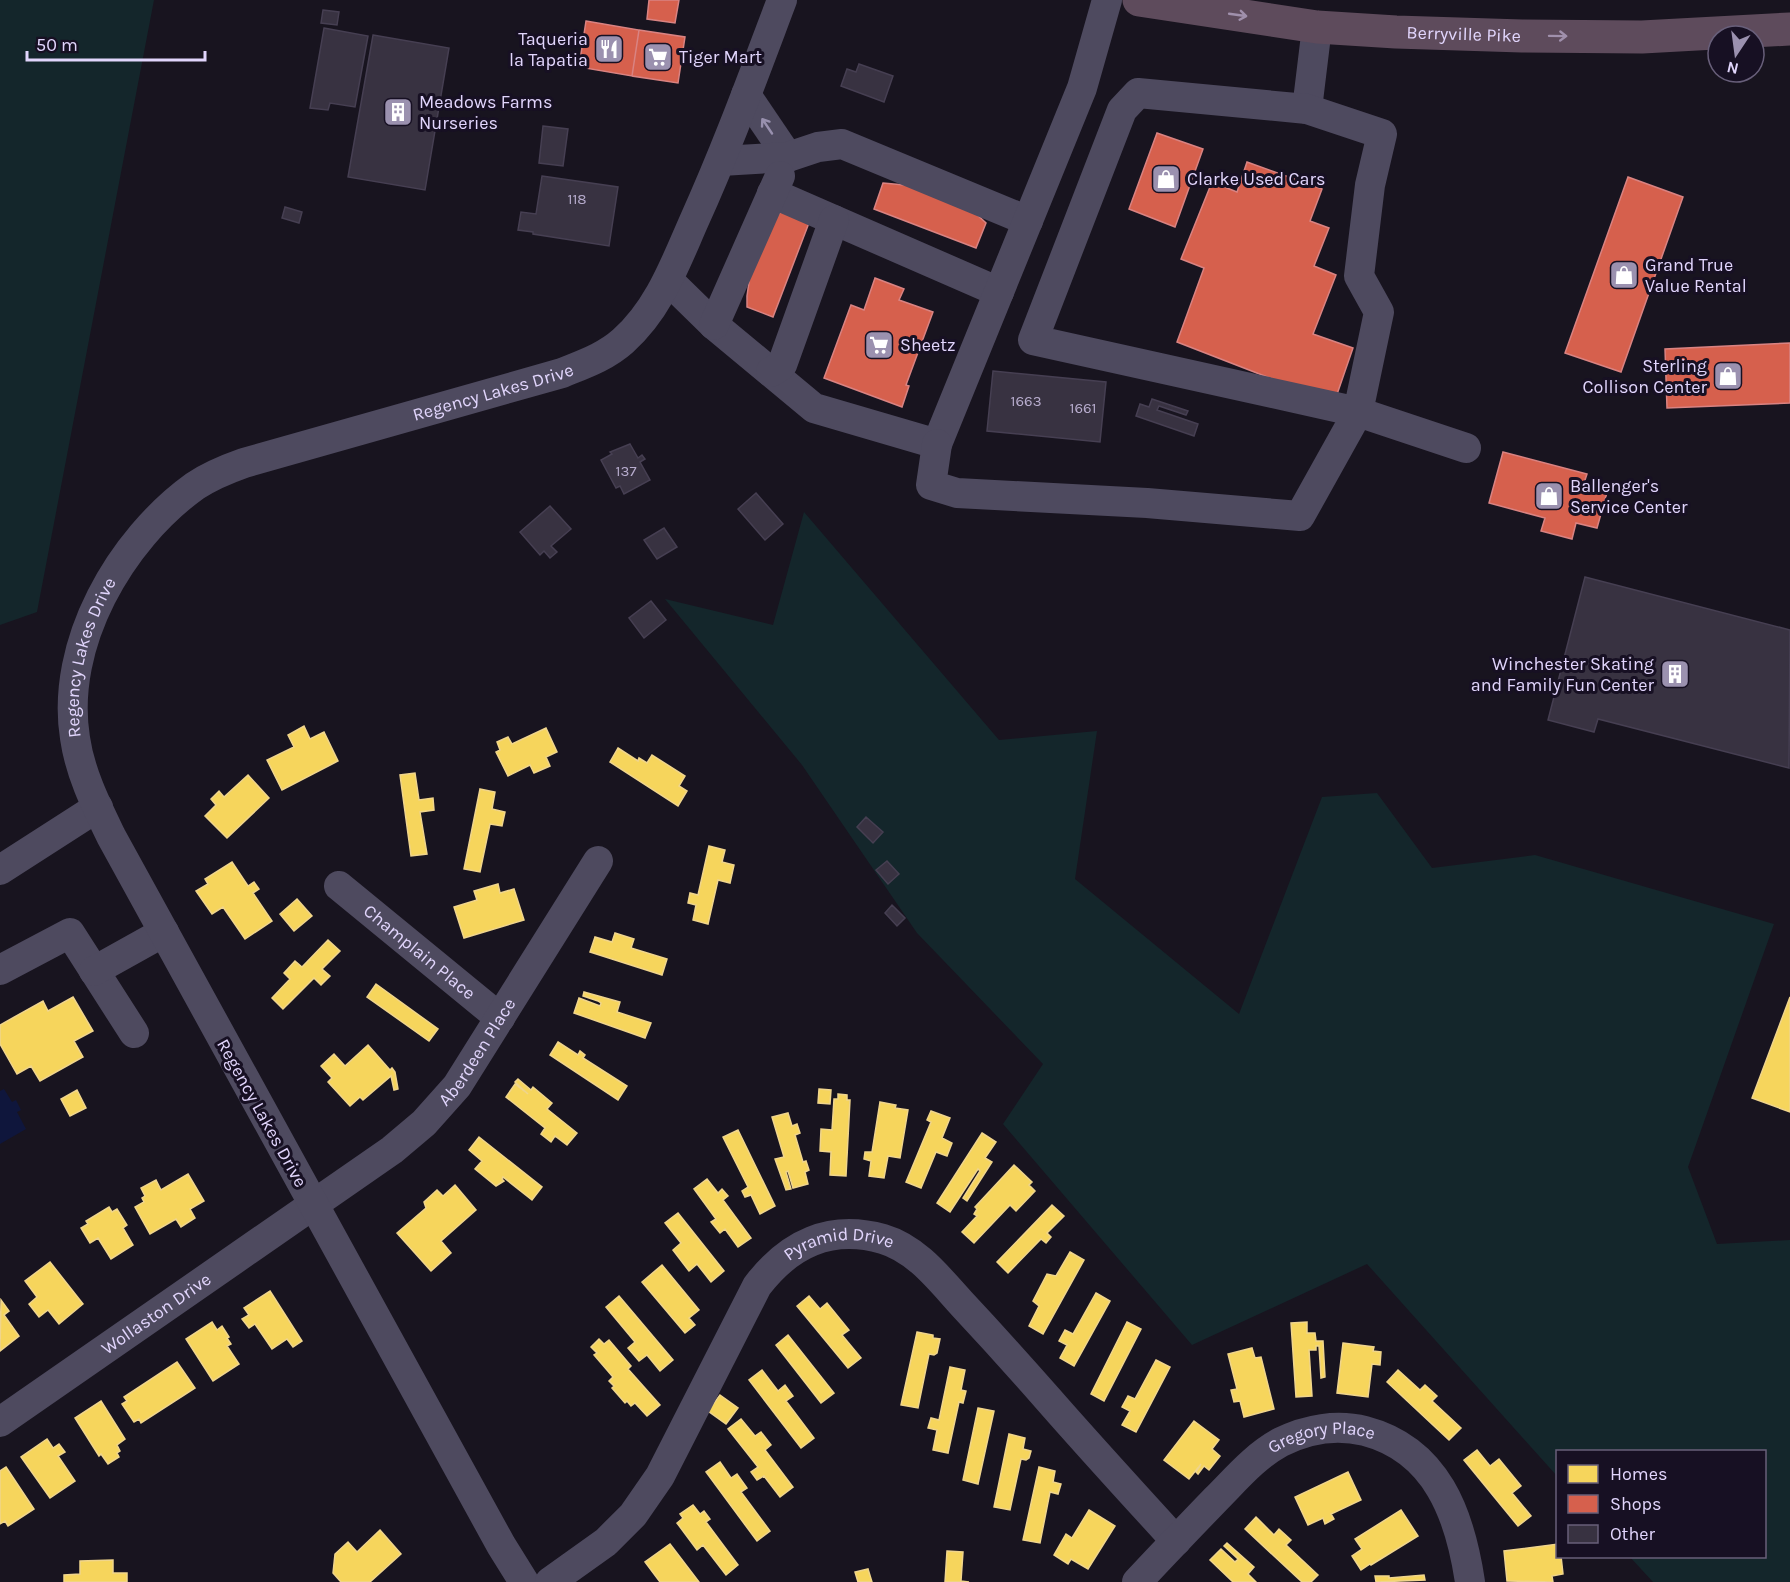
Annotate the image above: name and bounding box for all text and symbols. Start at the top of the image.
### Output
one-way arrow [1228,9,1248,20]
street label: Berryville Pike [1406,21,1521,47]
scale bar [27,24,206,62]
north arrow [1706,24,1766,84]
place label: Taqueria la Tapatia [509,28,588,71]
one-way arrow [1548,30,1568,42]
restaurant icon: Taqueria la Tapatia [593,33,625,65]
text: 50 m [36,34,78,56]
supermarket icon: Tiger Mart [642,41,674,73]
place label: Tiger Mart [679,46,762,68]
text: N [1725,58,1740,79]
place label: Meadows Farms Nurseries [419,91,552,134]
building icon: Meadows Farms Nurseries [382,96,414,128]
one-way arrow [761,118,773,134]
shop icon: Clarke Used Cars [1150,163,1182,195]
place label: Clarke Used Cars [1187,168,1325,190]
house number: 118 [567,190,587,208]
place label: Grand True Value Rental [1645,254,1747,297]
shop icon: Grand True Value Rental [1608,259,1640,291]
supermarket icon: Sheetz [863,329,895,361]
place label: Sheetz [900,334,956,356]
place label: Sterling Collison Center [1583,355,1707,398]
street label: Regency Lakes Drive [410,358,577,426]
shop icon: Sterling Collison Center [1712,360,1744,392]
house number: 1663 [1011,392,1042,410]
house number: 1661 [1069,399,1097,417]
house number: 137 [616,462,636,480]
place label: Ballenger's Service Center [1570,475,1688,518]
shop icon: Ballenger's Service Center [1533,480,1565,512]
street label: Regency Lakes Drive [62,573,121,739]
place label: Winchester Skating and Family Fun Center [1471,653,1654,696]
building icon: Winchester Skating and Family Fun Center [1659,658,1691,690]
street label: Champlain Place [359,900,480,1004]
street label: Aberdeen Place [434,994,520,1110]
street label: Regency Lakes Drive [212,1035,312,1191]
street label: Pyramid Drive [779,1223,897,1265]
street label: Wollaston Drive [97,1268,215,1359]
street label: Gregory Place [1264,1417,1378,1458]
legend [1556,1450,1766,1558]
text: Homes [1610,1463,1667,1485]
text: Shops [1610,1493,1662,1515]
text: Other [1610,1523,1655,1545]

